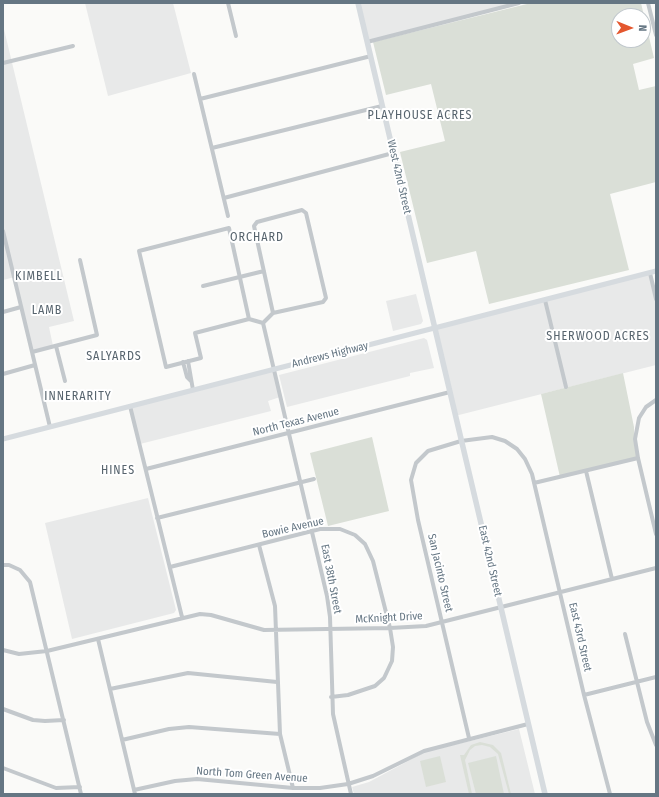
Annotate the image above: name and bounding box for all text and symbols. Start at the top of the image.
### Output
north arrow [611,8,651,48]
text: N [636,25,649,32]
district label: PLAYHOUSE ACRES [368,109,472,123]
street label: West 42nd Street [384,139,414,215]
district label: ORCHARD [230,231,284,245]
district label: KIMBELL [15,270,63,284]
district label: LAMB [32,304,62,318]
district label: SHERWOOD ACRES [546,330,650,344]
street label: Andrews Highway [290,339,370,371]
district label: SALYARDS [86,350,142,364]
district label: INNERARITY [44,390,112,404]
street label: North Texas Avenue [252,405,340,439]
district label: HINES [101,464,135,478]
street label: Bowie Avenue [261,514,325,542]
street label: East 42nd Street [475,524,505,598]
street label: San Jacinto Street [425,533,455,613]
street label: East 38th Street [318,543,344,615]
street label: East 43rd Street [566,601,594,673]
street label: McKnight Drive [355,610,423,626]
street label: North Tom Green Avenue [196,765,308,785]

